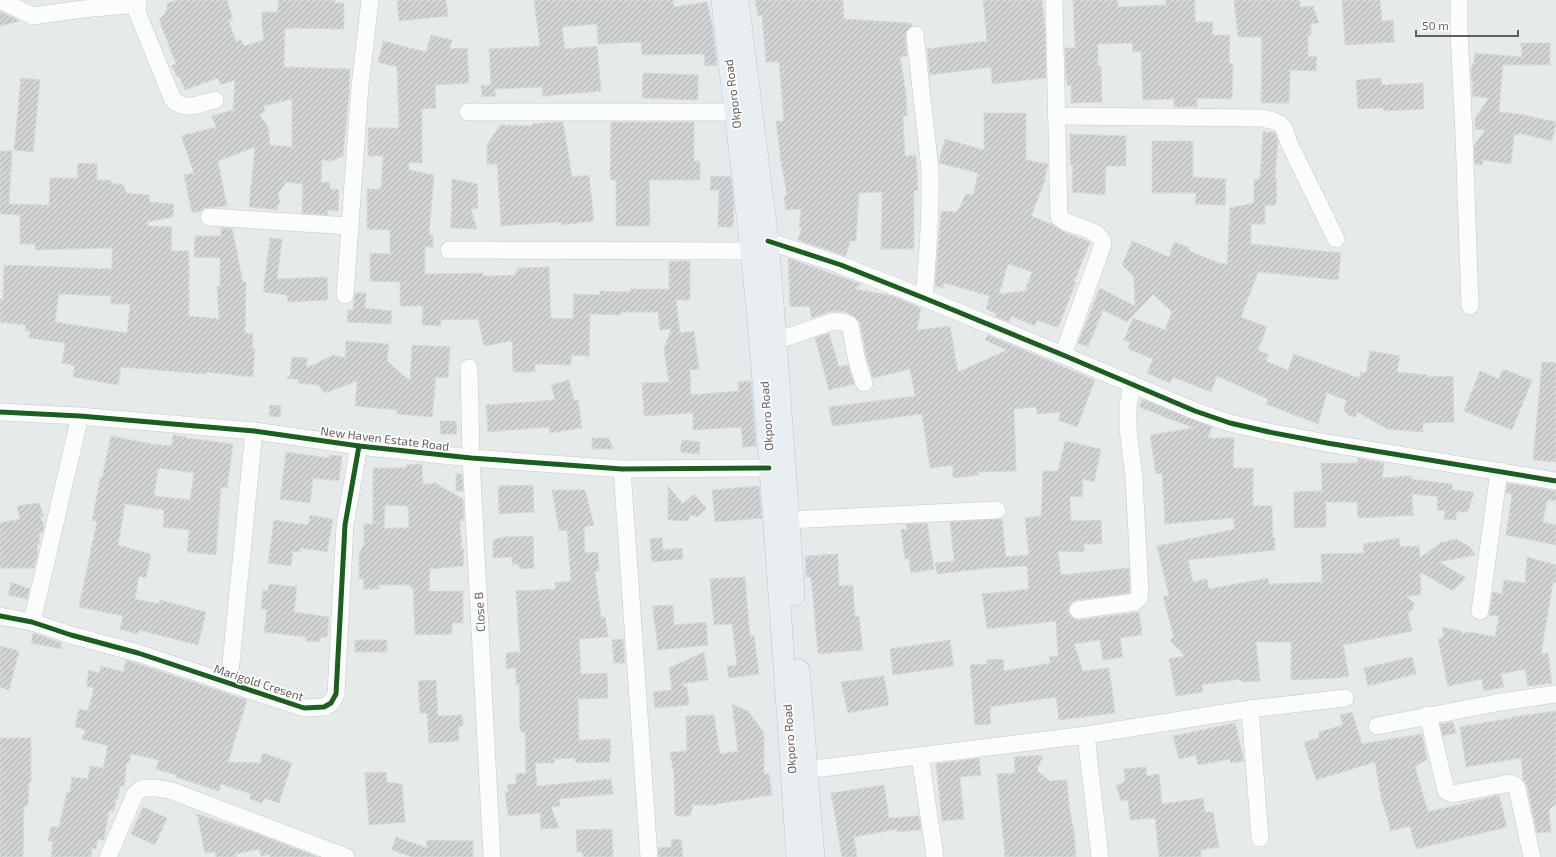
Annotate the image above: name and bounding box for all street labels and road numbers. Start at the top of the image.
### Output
street label: Okporo Road [721,59,743,129]
street label: Okporo Road [757,381,775,451]
street label: New Haven Estate Road [320,423,450,453]
street label: Close B [471,592,487,632]
street label: Marigold Cresent [212,661,306,703]
street label: Okporo Road [780,704,798,774]

